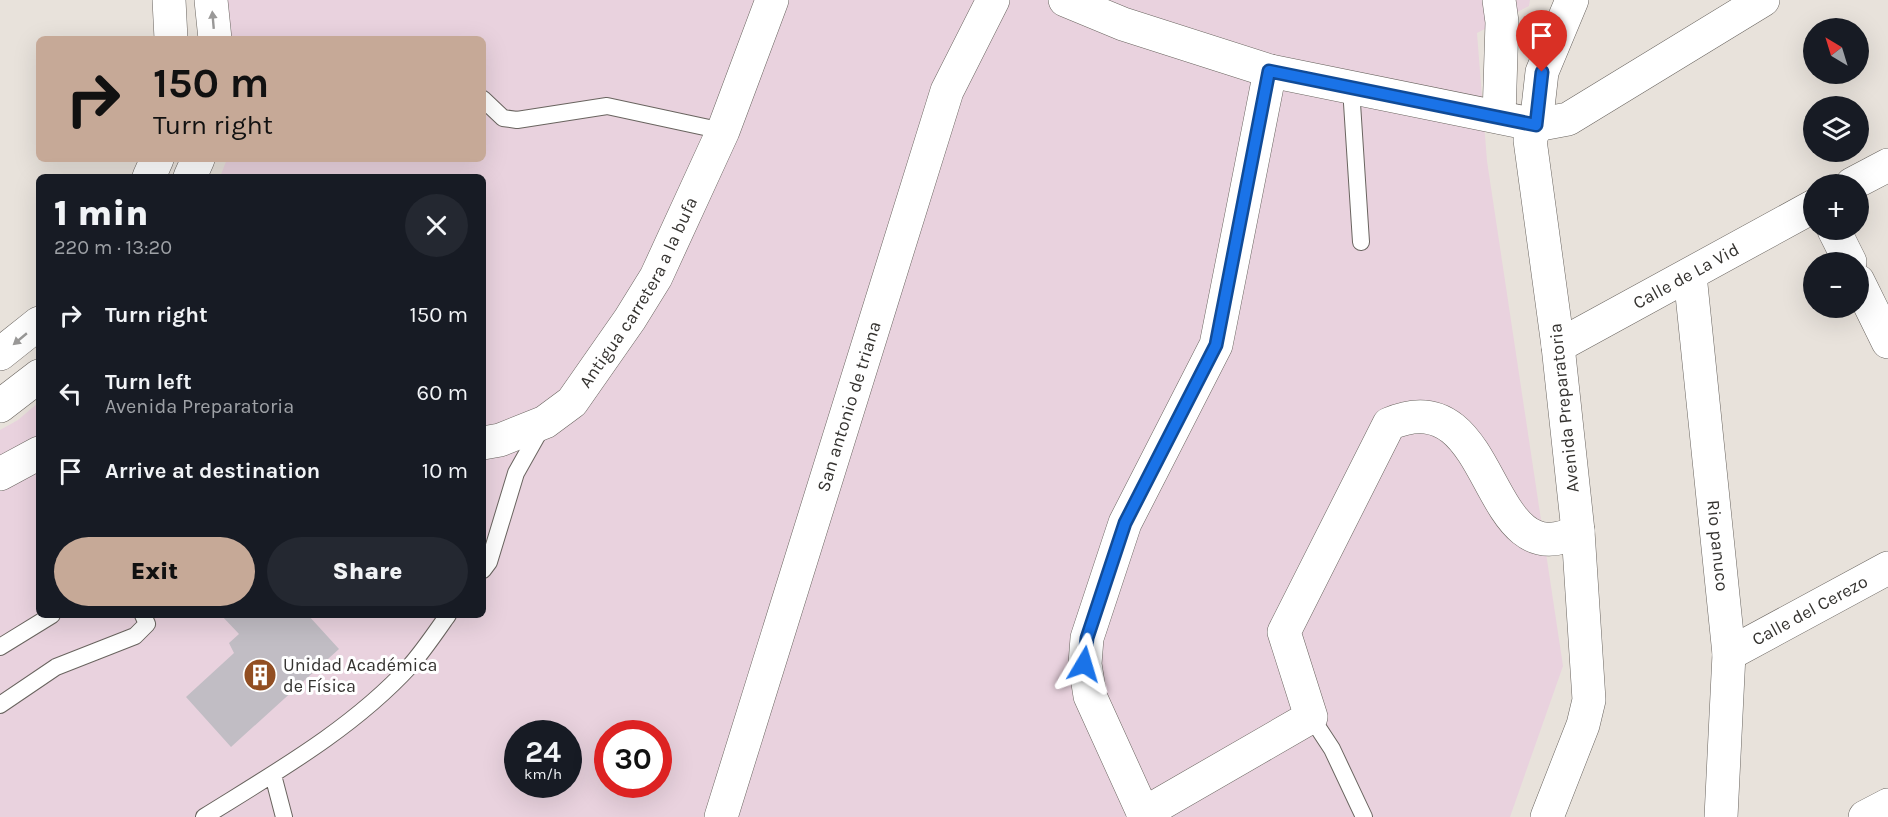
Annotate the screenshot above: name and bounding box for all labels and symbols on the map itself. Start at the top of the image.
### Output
one-way arrow [208,10,218,29]
pin [1516,10,1567,72]
north arrow [1803,18,1869,84]
street label: Antigua carretera a la bufa [574,193,702,392]
street label: Calle de La Vid [1629,238,1743,314]
street label: San antonio de triana [812,318,886,494]
street label: Avenida Preparatoria [1544,322,1584,494]
one-way arrow [12,332,28,345]
street label: Rio panuco [1702,499,1733,592]
street label: Calle del Cerezo [1748,570,1872,650]
position arrow [1052,632,1116,696]
place label: Unidad Académica de Física [283,654,437,697]
building icon: Unidad Académica de Física [242,657,278,693]
speed limit sign: 30 [594,720,672,798]

